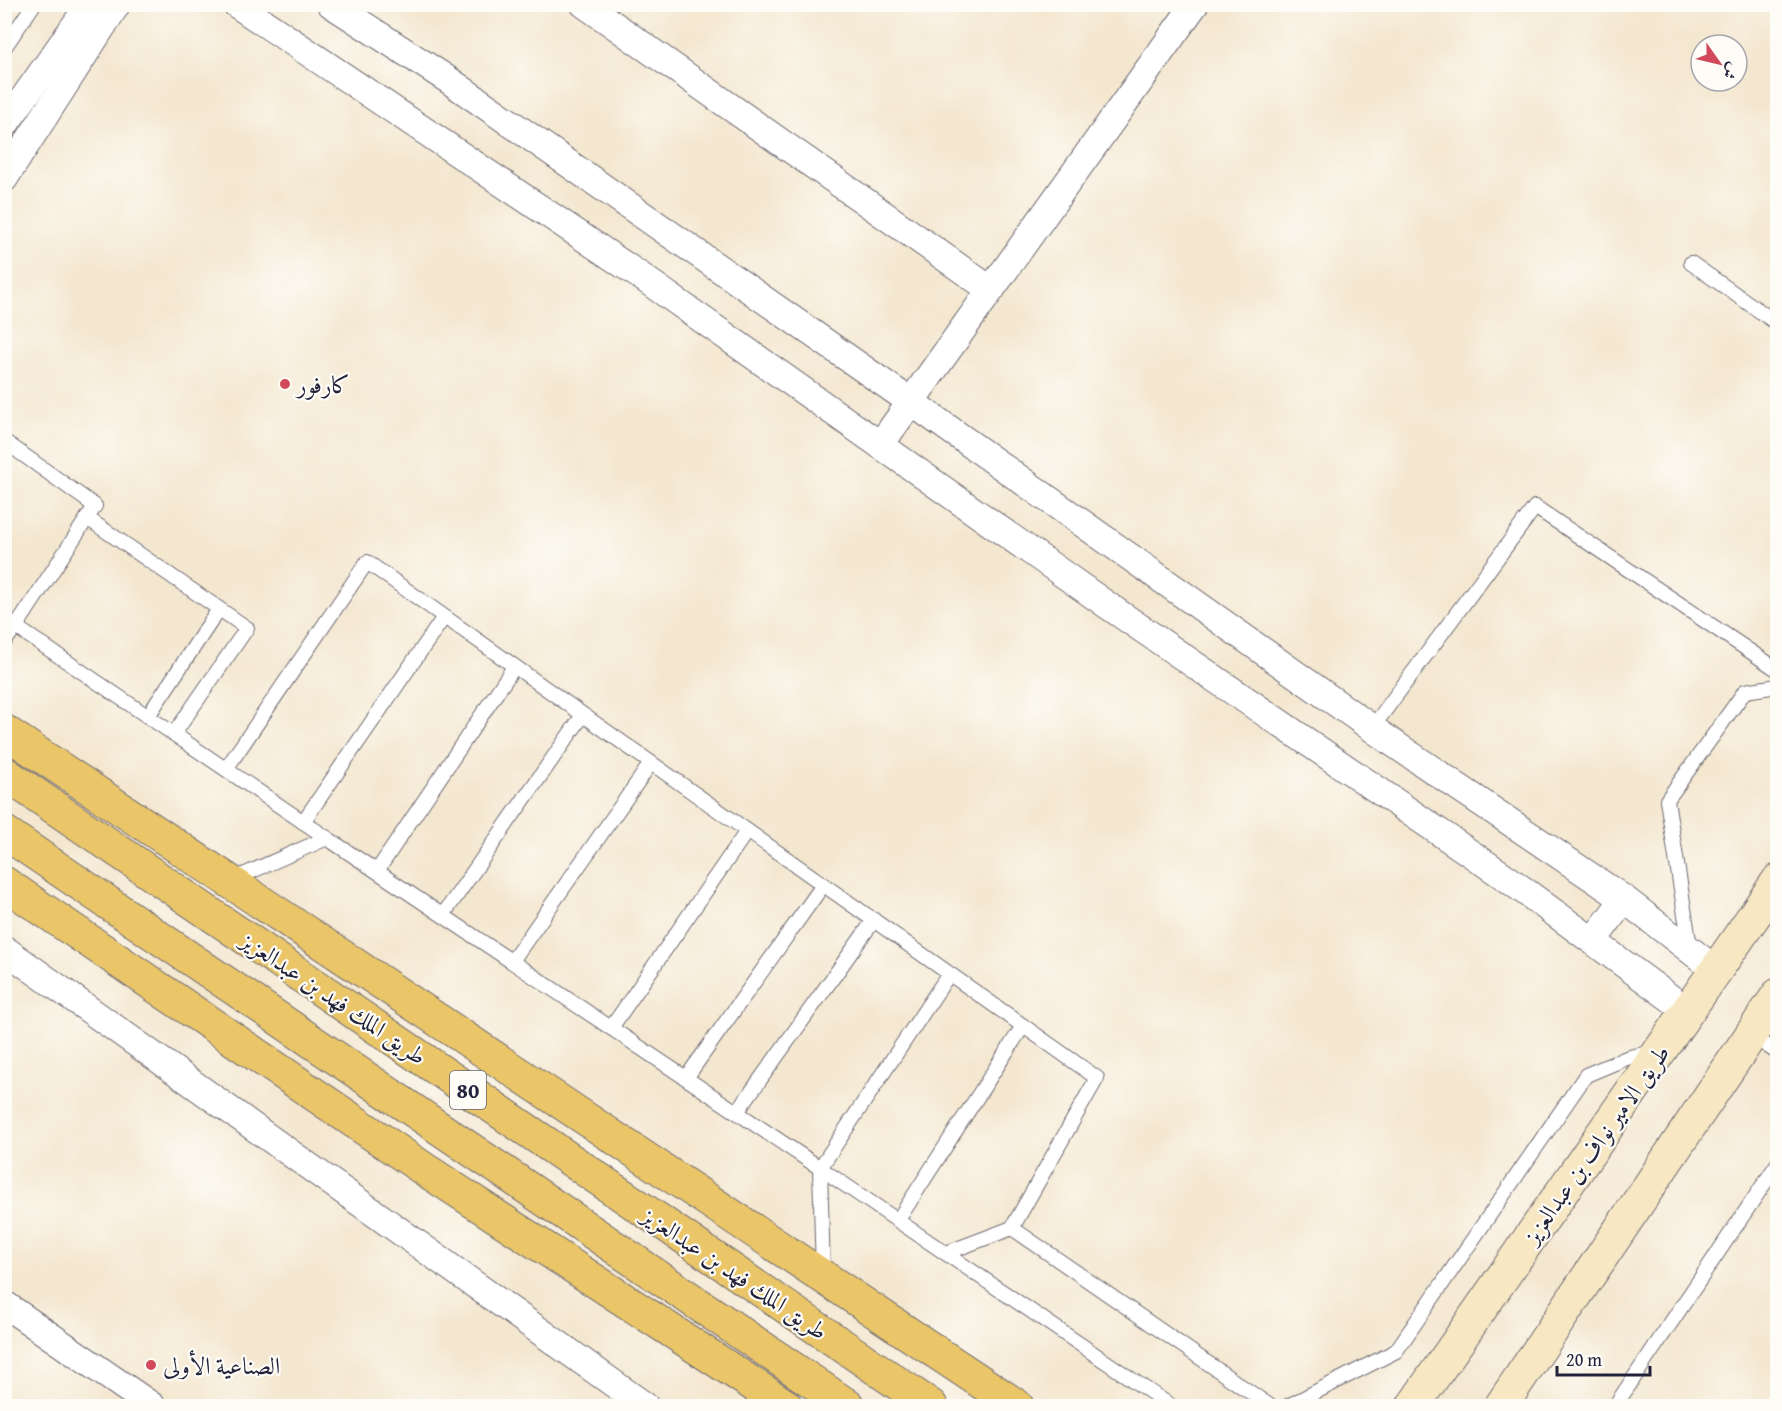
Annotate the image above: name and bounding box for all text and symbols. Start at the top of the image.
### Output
north arrow [1689,33,1749,93]
text: ش [1717,58,1746,85]
place label: كارفور [295,367,350,402]
marker: كارفور [278,377,292,391]
street label: طريق الملك فهد بن عبدالعزيز [232,921,434,1073]
street label: طريق الامير نواف بن عبدالعزيز [1512,1037,1678,1253]
road number: 80 [450,1071,486,1109]
street label: طريق الملك فهد بن عبدالعزيز [633,1196,835,1348]
scale bar [1557,1339,1650,1377]
text: 20 m [1566,1346,1602,1373]
place label: الصناعية الأولى [163,1348,280,1383]
marker: الصناعية الأولى [144,1358,158,1372]

